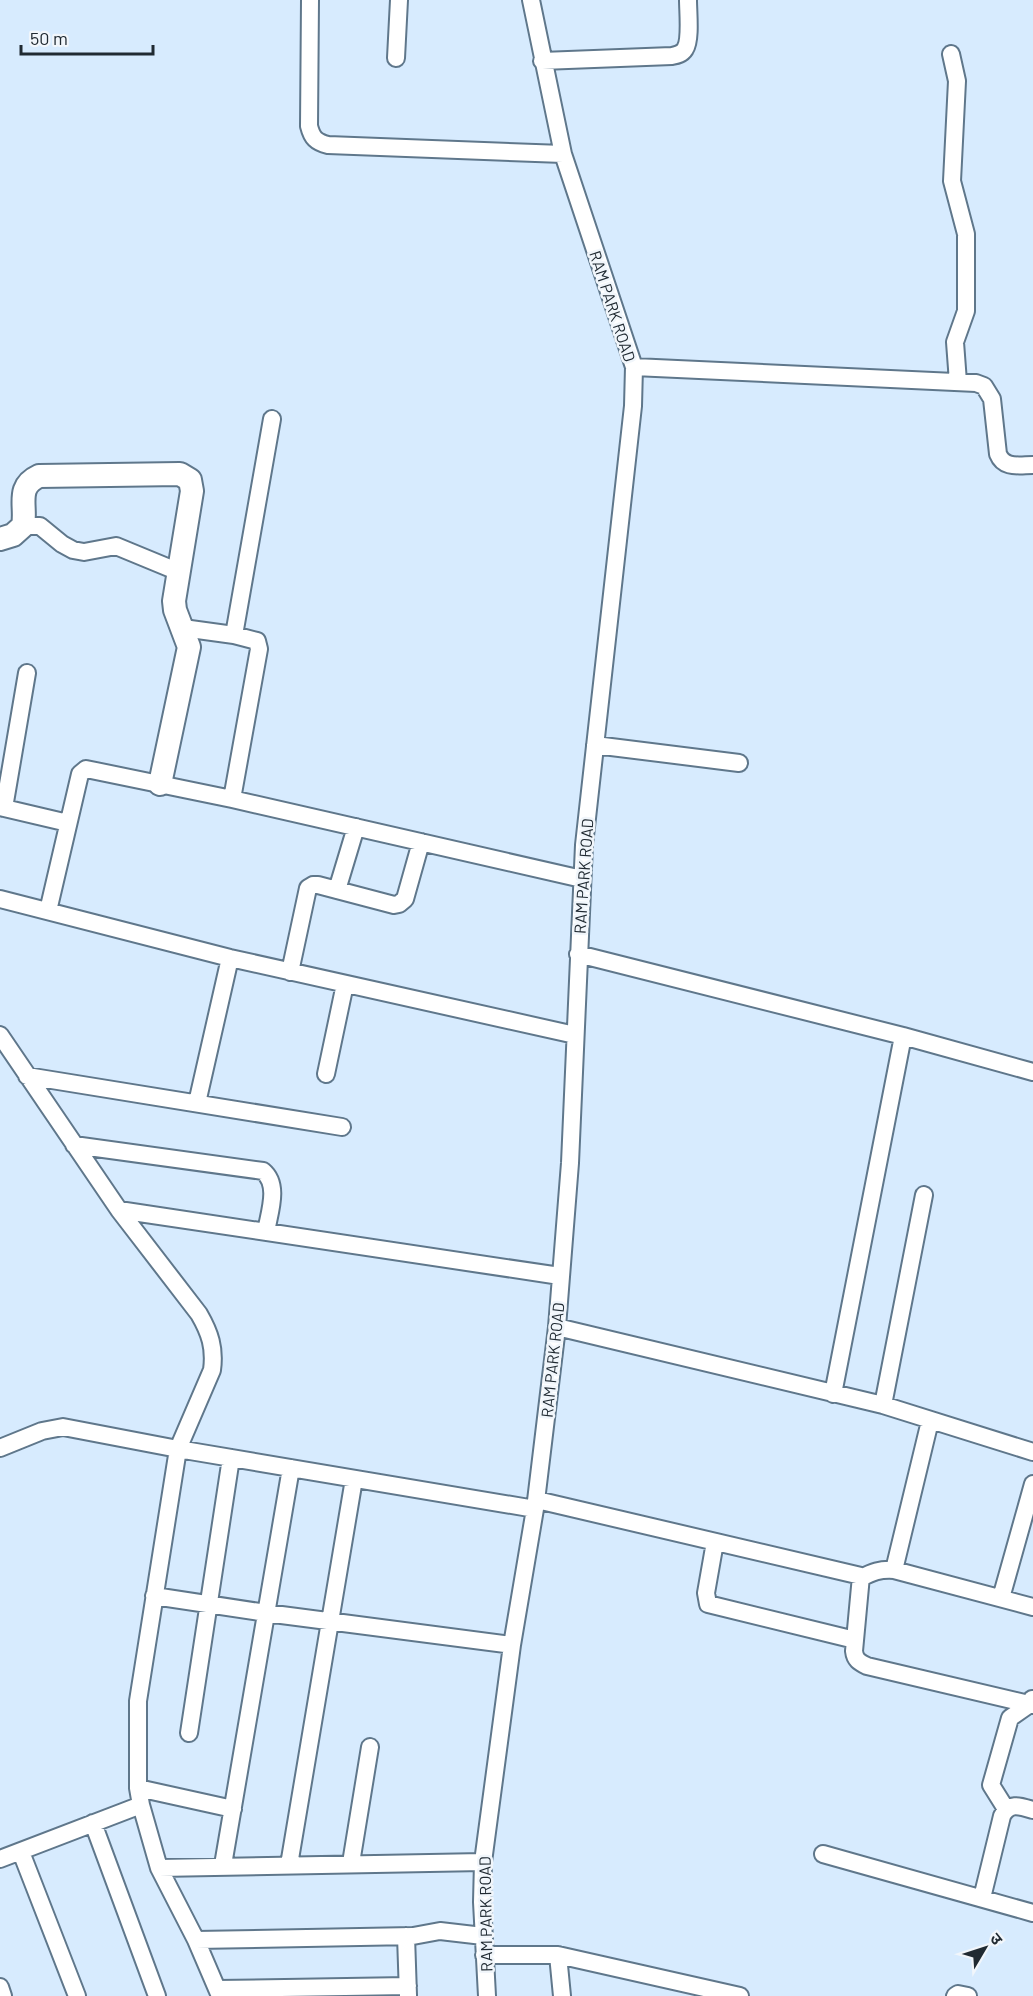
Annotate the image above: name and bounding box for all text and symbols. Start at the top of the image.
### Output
scale bar [21,18,153,56]
text: 50 m [30,27,68,49]
street label: RAM PARK ROAD [586,248,640,364]
street label: RAM PARK ROAD [569,818,597,934]
street label: RAM PARK ROAD [537,1301,567,1419]
street label: RAM PARK ROAD [474,1856,496,1972]
north arrow [955,1918,1015,1978]
text: उ [987,1929,1008,1948]

